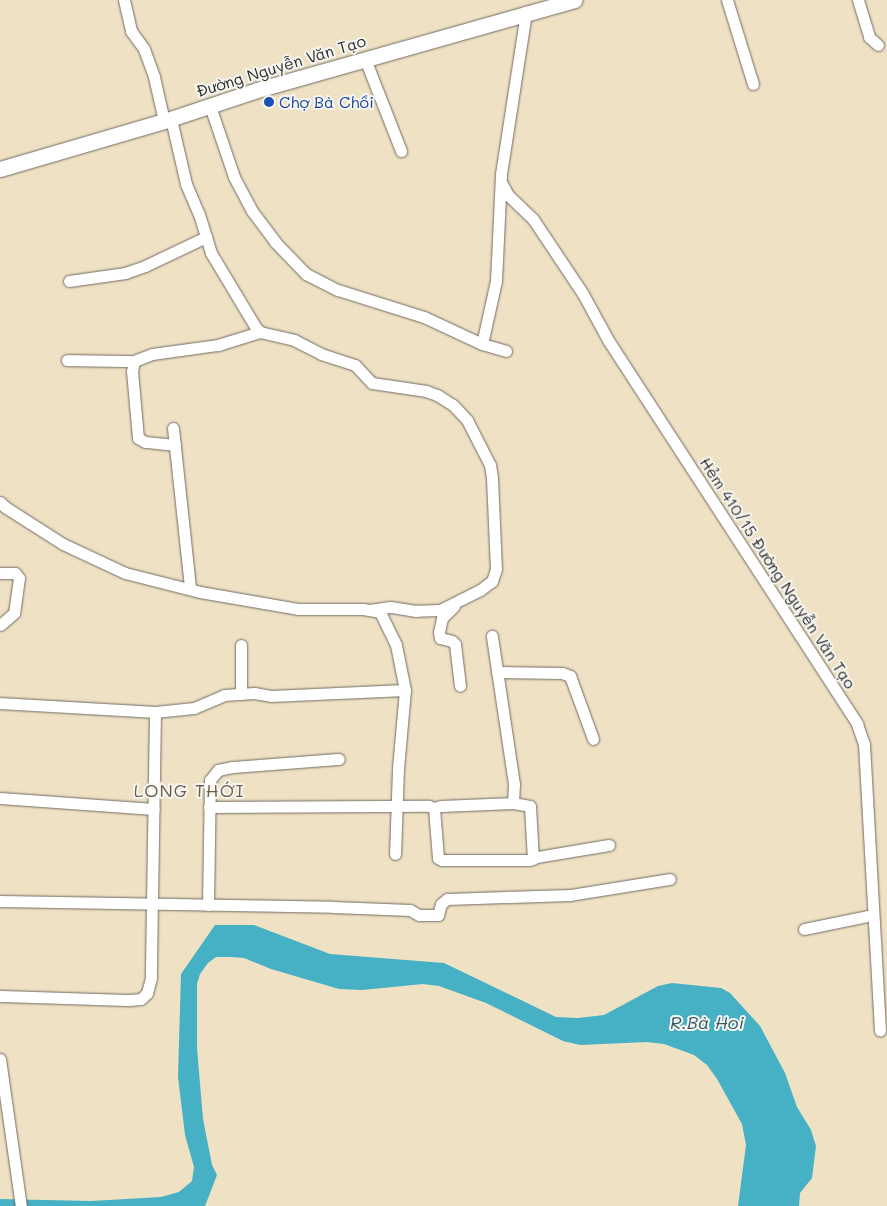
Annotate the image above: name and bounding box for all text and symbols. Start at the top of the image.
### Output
street label: Đường Nguyễn Văn Tạo [194,31,368,101]
place label: Chợ Bà Chồi [279,92,374,112]
marker: Chợ Bà Chồi [263,96,275,108]
street label: Hẻm 410/15 Đường Nguyễn Văn Tạo [696,454,860,692]
district label: LONG THỚI [133,779,245,801]
water label: R.Bà Hoi [670,1011,744,1033]

